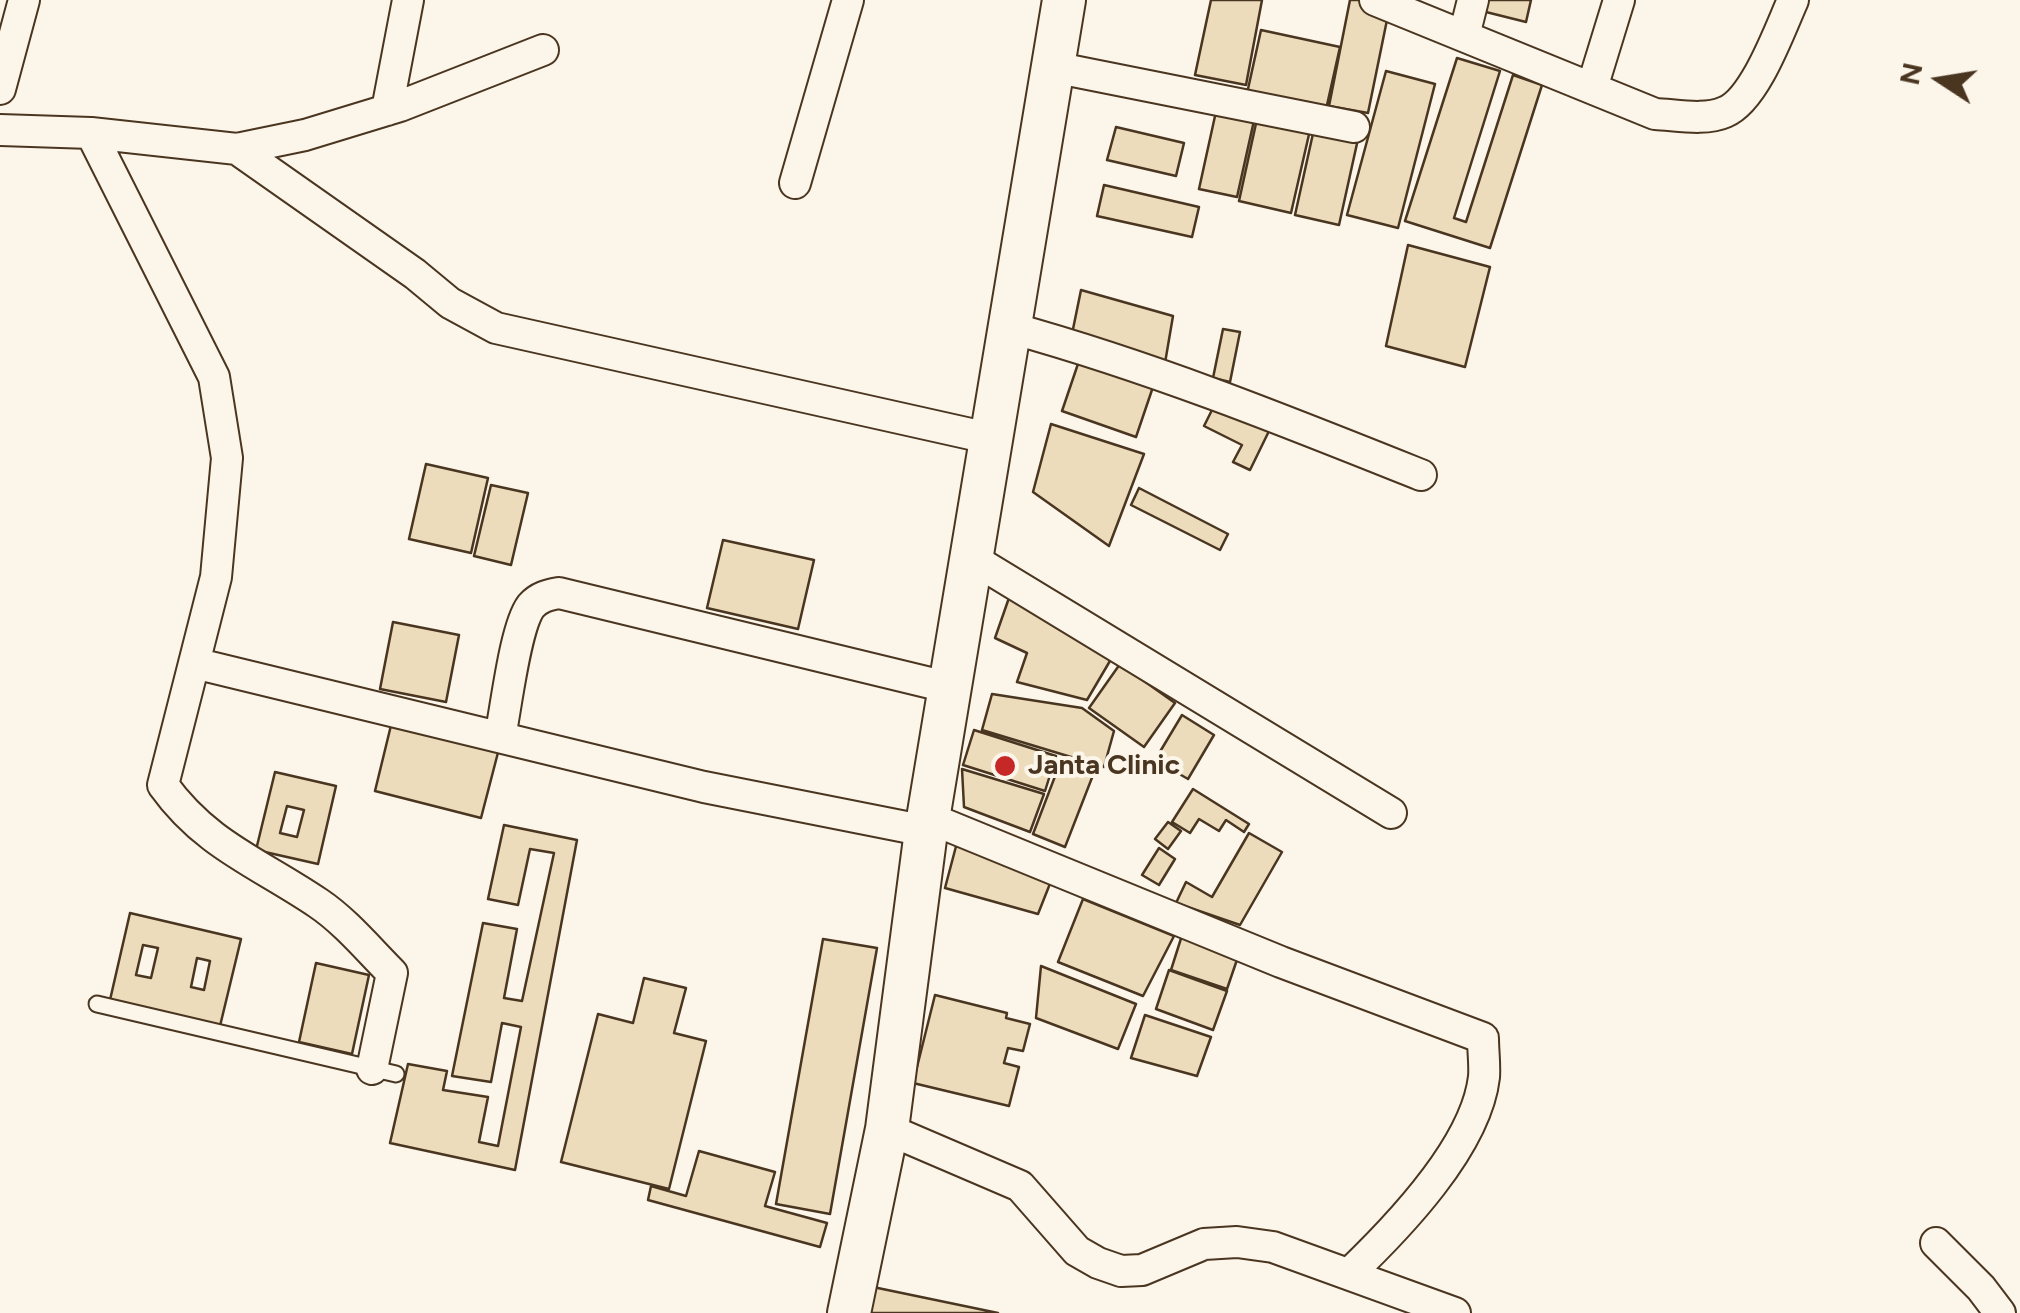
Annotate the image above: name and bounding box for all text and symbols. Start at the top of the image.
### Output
north arrow [1890,30,1990,130]
text: N [1892,60,1930,88]
place label: Janta Clinic [1028,749,1180,783]
marker: Janta Clinic [992,753,1018,779]

